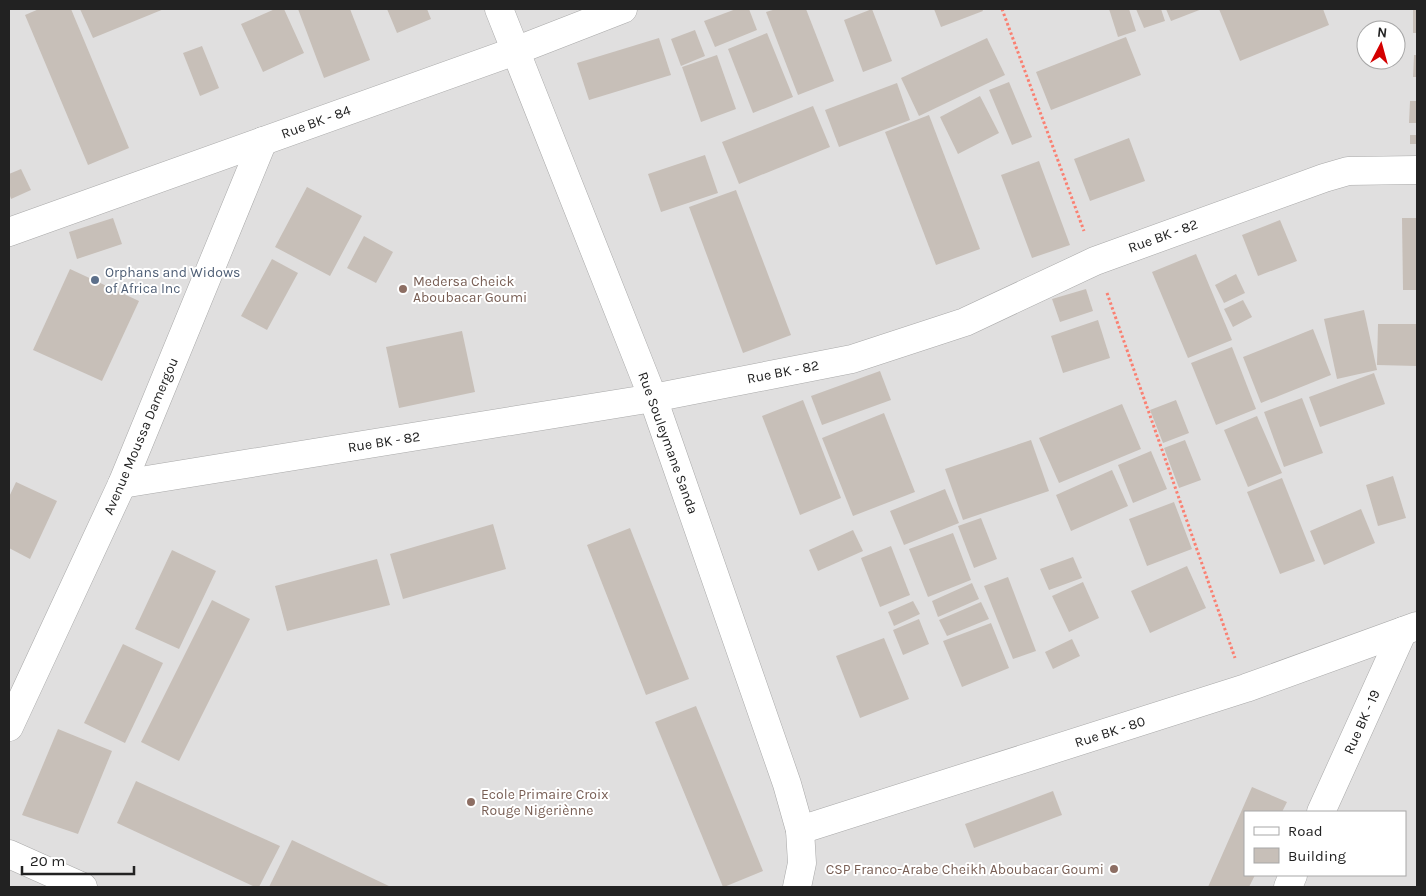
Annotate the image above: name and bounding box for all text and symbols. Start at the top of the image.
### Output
north arrow [1356,20,1406,70]
text: N [1376,24,1388,42]
street label: Rue BK - 84 [279,102,353,142]
street label: Rue BK - 82 [1126,216,1200,256]
place label: Orphans and Widows of Africa Inc [105,264,240,297]
place label: Medersa Cheick Aboubacar Goumi [413,273,527,306]
marker: Orphans and Widows of Africa Inc [89,274,101,286]
marker: Medersa Cheick Aboubacar Goumi [397,283,409,295]
street label: Avenue Moussa Damergou [100,355,182,517]
street label: Rue BK - 82 [746,357,820,387]
street label: Rue Souleymane Sanda [634,370,702,516]
street label: Rue BK - 82 [347,428,421,456]
street label: Rue BK - 19 [1340,687,1384,757]
street label: Rue BK - 80 [1073,713,1147,751]
place label: Ecole Primaire Croix Rouge Nigeriènne [481,786,608,819]
marker: Ecole Primaire Croix Rouge Nigeriènne [465,796,477,808]
legend [1244,811,1406,876]
text: Road [1288,822,1323,840]
scale bar [22,844,135,876]
text: Building [1288,847,1346,865]
text: 20 m [30,852,65,870]
place label: CSP Franco-Arabe Cheikh Aboubacar Goumi [826,861,1104,878]
marker: CSP Franco-Arabe Cheikh Aboubacar Goumi [1108,863,1120,875]

